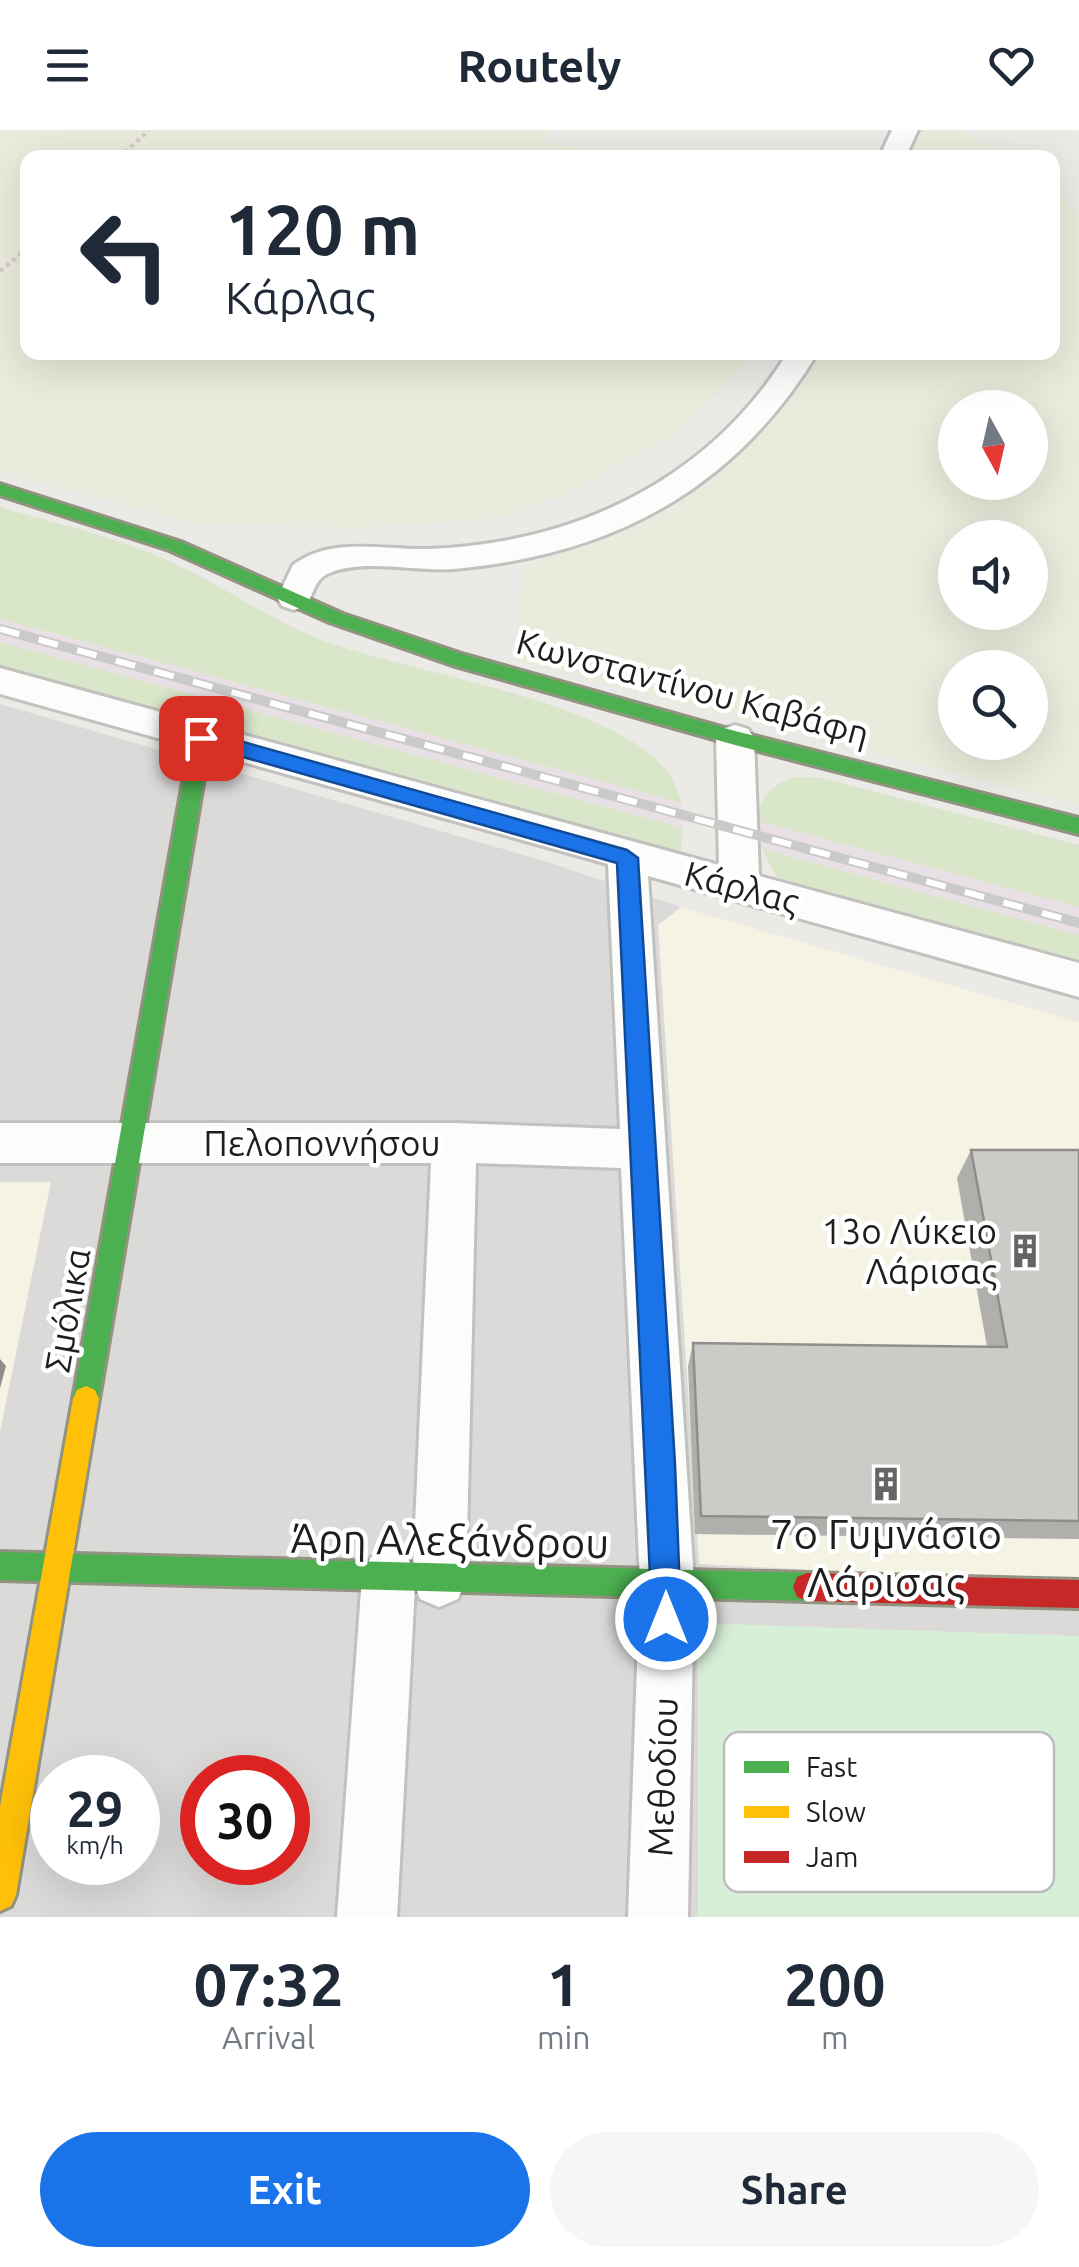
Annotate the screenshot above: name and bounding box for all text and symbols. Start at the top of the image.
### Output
icon: menu [40,38,95,93]
icon: heart [984,38,1039,93]
text: Routely [458,40,621,91]
icon: left [60,190,190,320]
text: 120 m [225,190,420,268]
text: Κάρλας [225,272,375,323]
north arrow [938,390,1048,500]
map controls [938,390,1048,760]
button: sound [938,520,1048,630]
street label: Κωνσταντίνου Καβάφη [512,621,874,753]
button: search [938,650,1048,760]
pin [159,696,244,781]
icon: arrive [174,711,229,766]
street label: Κάρλας [680,853,804,921]
street label: Πελοποννήσου [204,1123,440,1163]
place label: 13ο Λύκειο Λάρισας [822,1211,997,1291]
building icon: 13ο Λύκειο Λάρισας [1006,1232,1044,1270]
street label: Σμόλικα [36,1245,98,1375]
building icon: 7ο Γυμνάσιο Λάρισας [867,1465,905,1503]
place label: 7ο Γυμνάσιο Λάρισας [770,1510,1002,1605]
street label: Άρη Αλεξάνδρου [290,1514,610,1567]
position arrow [614,1567,718,1671]
street label: Μεθοδίου [639,1697,685,1857]
legend [724,1732,1054,1892]
text: Fast [806,1751,857,1782]
speed limit sign: 30 [180,1755,310,1885]
text: 29 [67,1780,123,1836]
text: Slow [806,1796,866,1827]
text: km/h [66,1831,124,1859]
text: Jam [806,1841,858,1872]
text: 07:32 [193,1950,344,2017]
text: 1 [547,1950,581,2017]
text: 200 [784,1950,886,2017]
text: Arrival [222,2019,315,2055]
text: min [537,2019,591,2055]
text: m [821,2019,849,2055]
button: Exit [40,2132,530,2247]
button: Share [550,2132,1039,2247]

